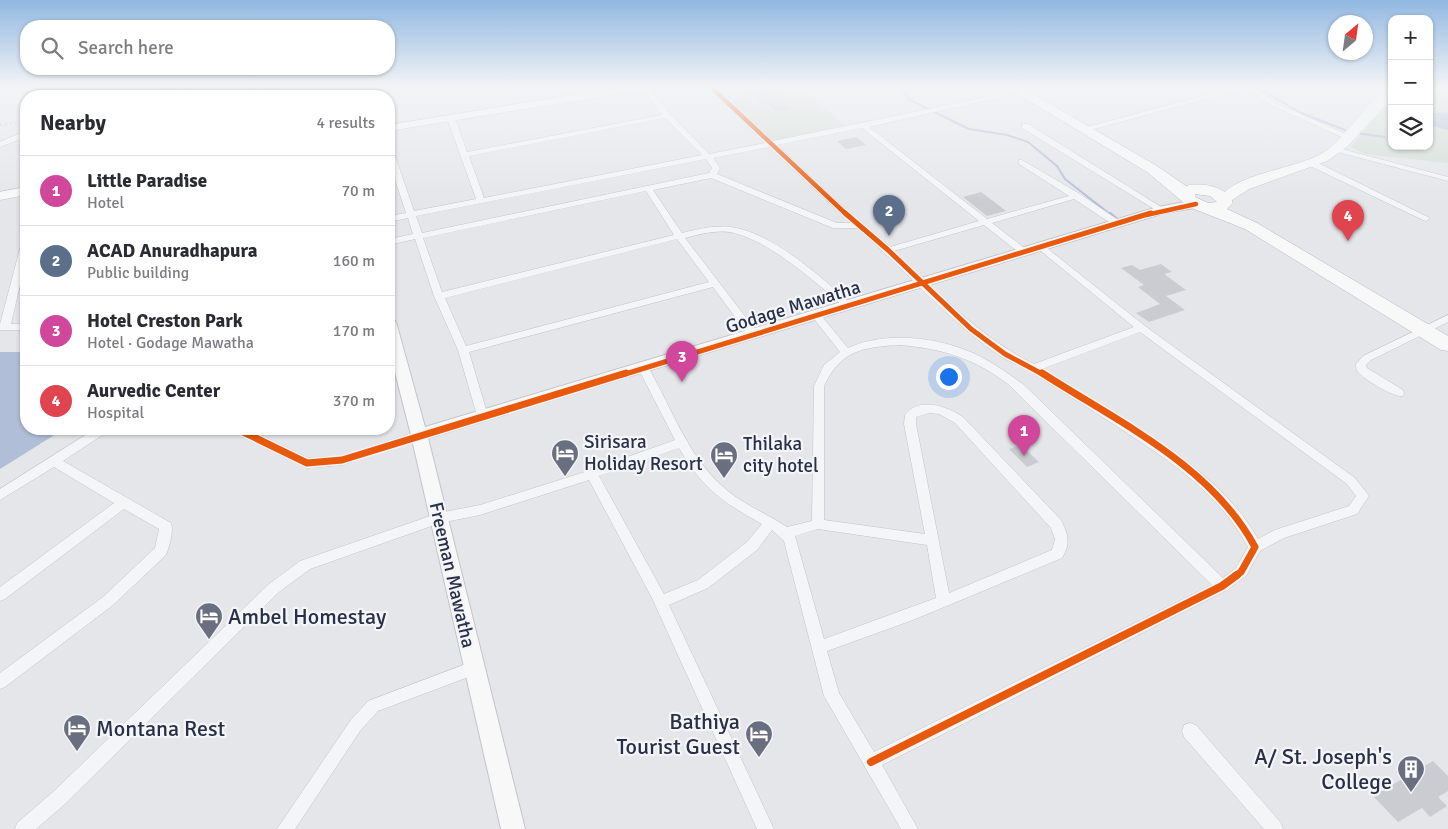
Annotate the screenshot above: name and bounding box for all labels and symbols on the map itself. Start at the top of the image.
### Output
north arrow [1328,15,1373,60]
pin: 2 [873,195,905,236]
pin: 4 [1332,200,1364,241]
street label: Godage Mawatha [723,275,863,339]
pin: 3 [666,341,698,382]
your location [936,364,962,390]
pin: 1 [1008,415,1040,456]
place label: Sirisara Holiday Resort [584,430,703,476]
place label: Thilaka city hotel [743,432,819,478]
hotel icon: Sirisara Holiday Resort [550,438,580,477]
hotel icon: Thilaka city hotel [709,440,739,479]
street label: Freeman Mawatha [424,500,480,650]
hotel icon: Ambel Homestay [194,601,224,640]
place label: Ambel Homestay [228,603,387,630]
place label: Bathiya Tourist Guest [616,708,740,760]
hotel icon: Montana Rest [62,713,92,752]
place label: Montana Rest [96,715,226,742]
hotel icon: Bathiya Tourist Guest [744,719,774,758]
place label: A/ St. Joseph's College [1254,743,1392,795]
building icon: A/ St. Joseph's College [1396,754,1426,793]

